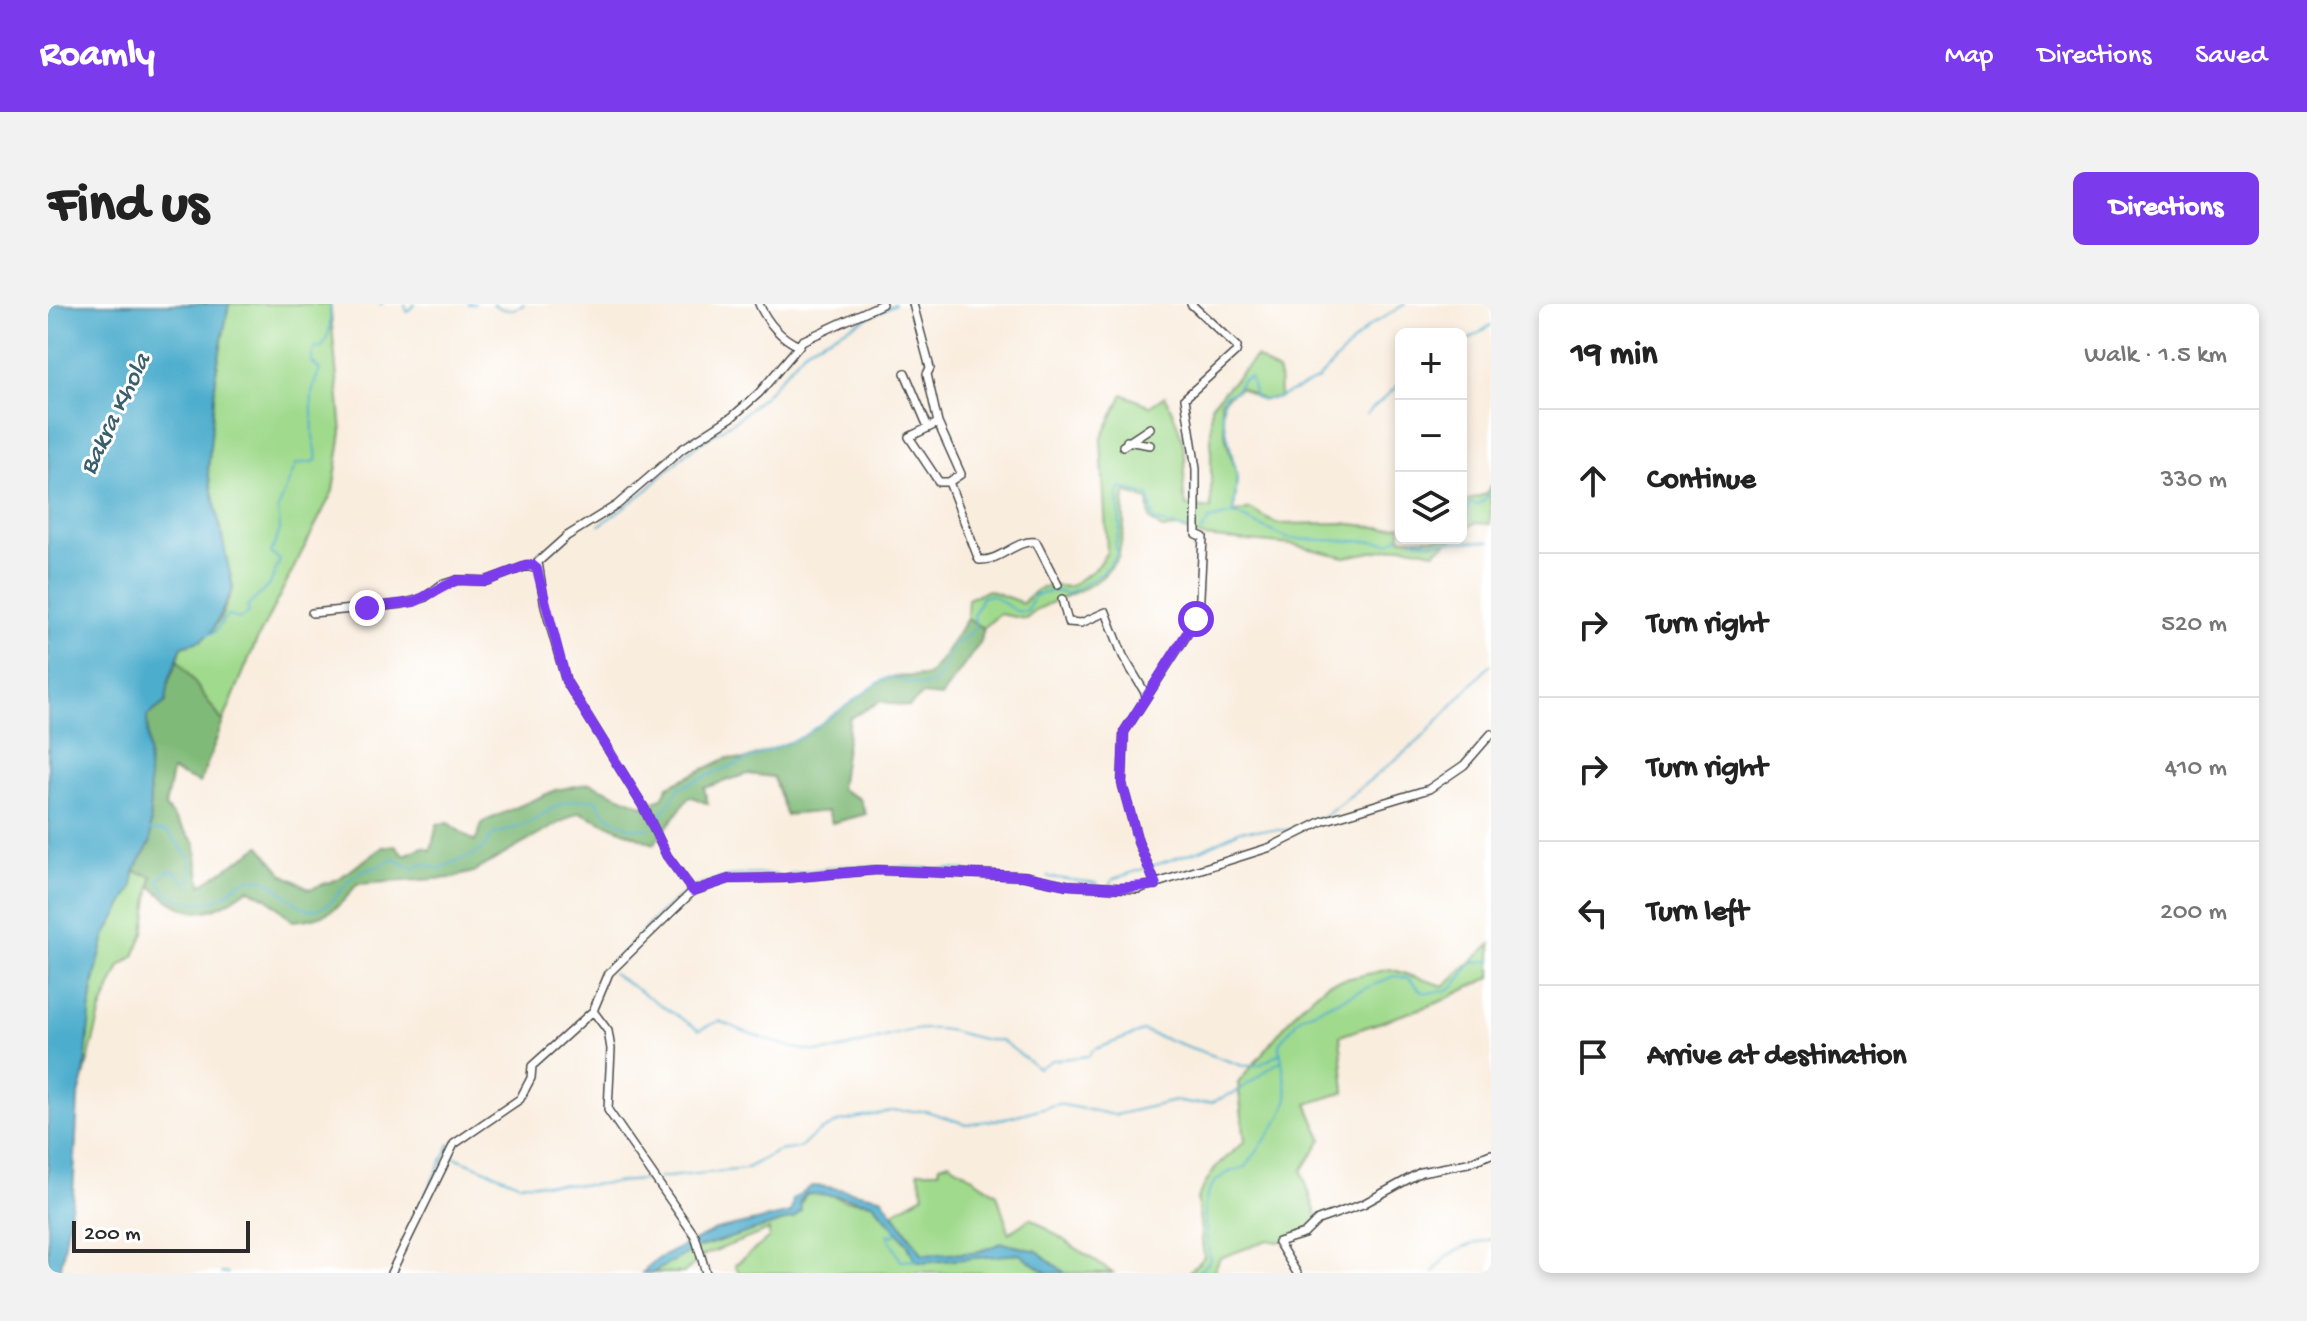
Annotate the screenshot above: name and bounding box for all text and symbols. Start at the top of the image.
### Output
text: Roamly [40,34,155,78]
text: Map [1945,40,1993,73]
text: Directions [2037,40,2151,73]
text: Saved [2195,40,2267,73]
button: Directions [2073,172,2259,245]
text: Find us [48,175,208,241]
map controls [1395,328,1467,544]
button: + [1395,328,1467,400]
text: 19 min [1571,336,1657,376]
text: Walk · 1.5 km [2084,341,2227,372]
water label: Bakra Khola [74,348,160,481]
button: − [1395,400,1467,472]
icon: ahead [1571,459,1615,503]
text: Continue [1647,464,1756,499]
text: 330 m [2161,466,2227,497]
button: layers [1395,472,1467,544]
route end [349,590,385,626]
route start [1178,601,1214,637]
icon: right [1571,603,1615,647]
text: Turn right [1647,608,1767,643]
text: 520 m [2161,610,2227,641]
icon: right [1571,747,1615,791]
text: Turn right [1647,752,1767,787]
text: 410 m [2165,754,2227,785]
icon: left [1571,891,1615,935]
text: Turn left [1647,896,1748,931]
text: 200 m [2160,898,2227,929]
icon: arrive [1571,1035,1615,1079]
text: Arrive at destination [1647,1040,1907,1075]
scale bar [72,1217,250,1253]
text: 200 m [84,1222,141,1248]

